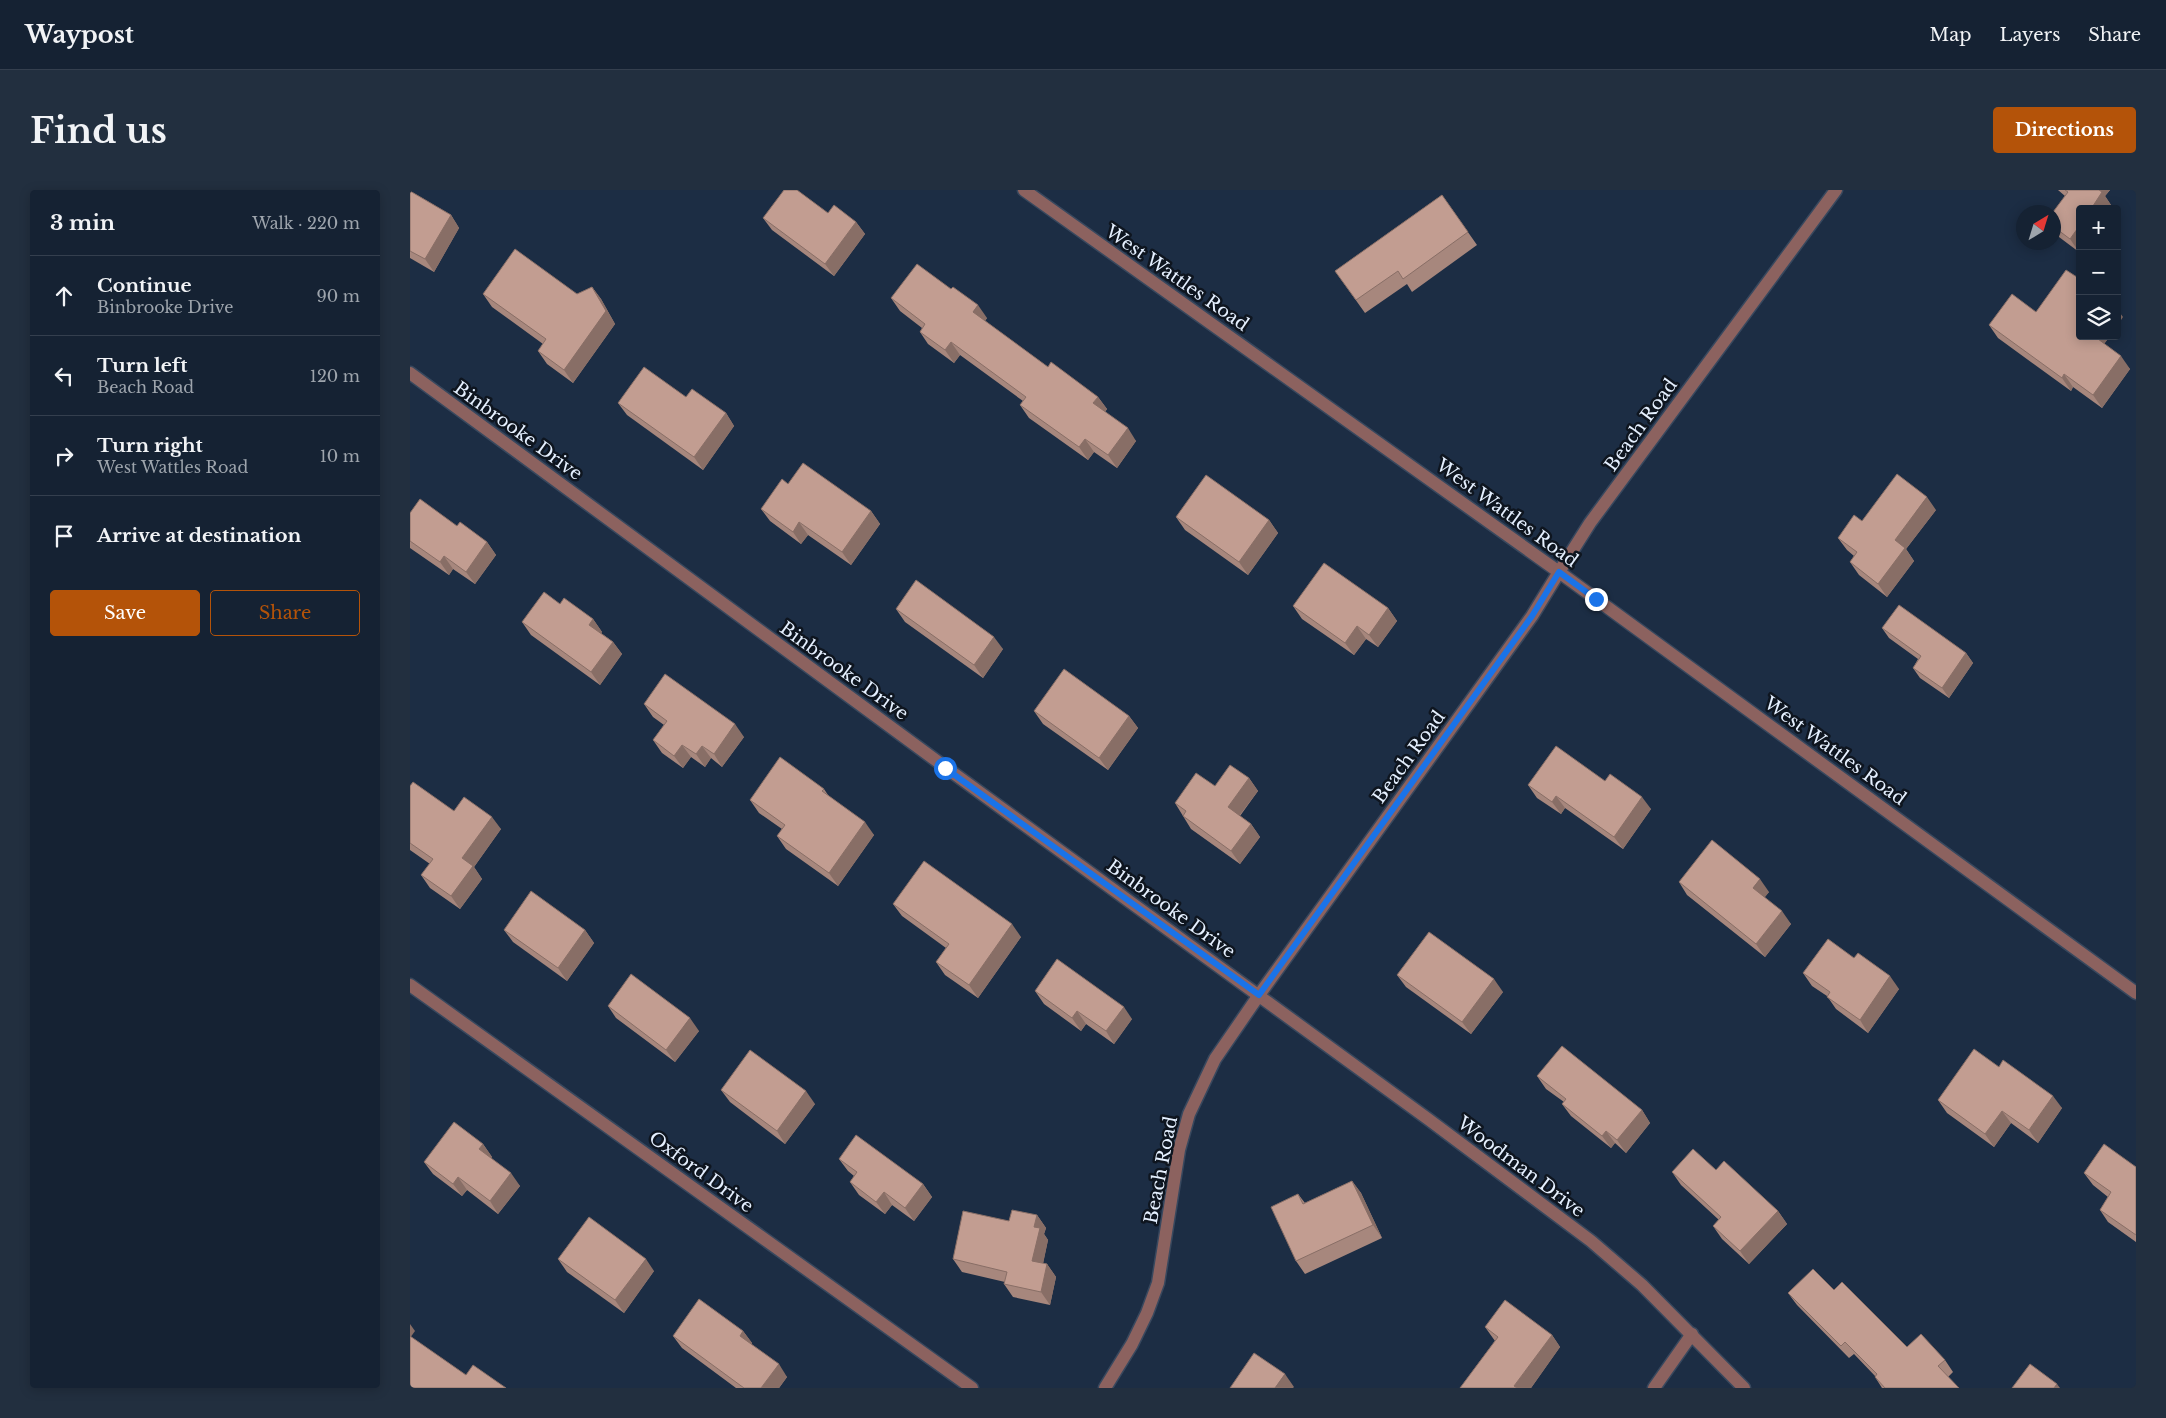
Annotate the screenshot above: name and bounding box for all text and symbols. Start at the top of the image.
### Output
text: Waypost [25,20,134,49]
text: Map [1930,24,1971,46]
text: Layers [1999,24,2060,46]
text: Share [2088,24,2141,46]
button: Directions [1993,107,2136,153]
text: Find us [30,109,167,152]
north arrow [2016,205,2061,250]
map controls [2076,205,2121,340]
button: + [2076,205,2121,250]
text: 3 min [50,210,115,236]
text: Walk · 220 m [252,213,360,233]
street label: West Wattles Road [1100,220,1253,336]
button: − [2076,250,2121,295]
text: Continue [97,274,192,297]
icon: ahead [50,282,78,310]
text: 90 m [317,286,360,306]
button: layers [2076,295,2121,340]
text: Binbrooke Drive [97,297,233,317]
text: Turn left [97,354,188,377]
icon: left [50,362,78,390]
text: 120 m [310,366,360,386]
street label: Beach Road [1600,374,1682,476]
text: Beach Road [97,377,194,397]
street label: Binbrooke Drive [449,377,587,485]
text: Turn right [97,434,203,457]
icon: right [50,442,78,470]
text: 10 m [320,446,360,466]
street label: West Wattles Road [1431,454,1582,572]
text: West Wattles Road [97,457,248,477]
icon: arrive [50,522,78,550]
text: Arrive at destination [97,524,301,547]
route end [1585,588,1608,611]
button: Save [50,590,200,636]
button: Share [210,590,360,636]
street label: Binbrooke Drive [775,617,913,725]
street label: West Wattles Road [1759,692,1910,810]
street label: Beach Road [1368,706,1450,808]
route start [934,757,957,780]
street label: Binbrooke Drive [1102,855,1240,963]
street label: Woodman Drive [1452,1111,1589,1222]
street label: Beach Road [1140,1114,1182,1226]
street label: Oxford Drive [644,1127,758,1217]

